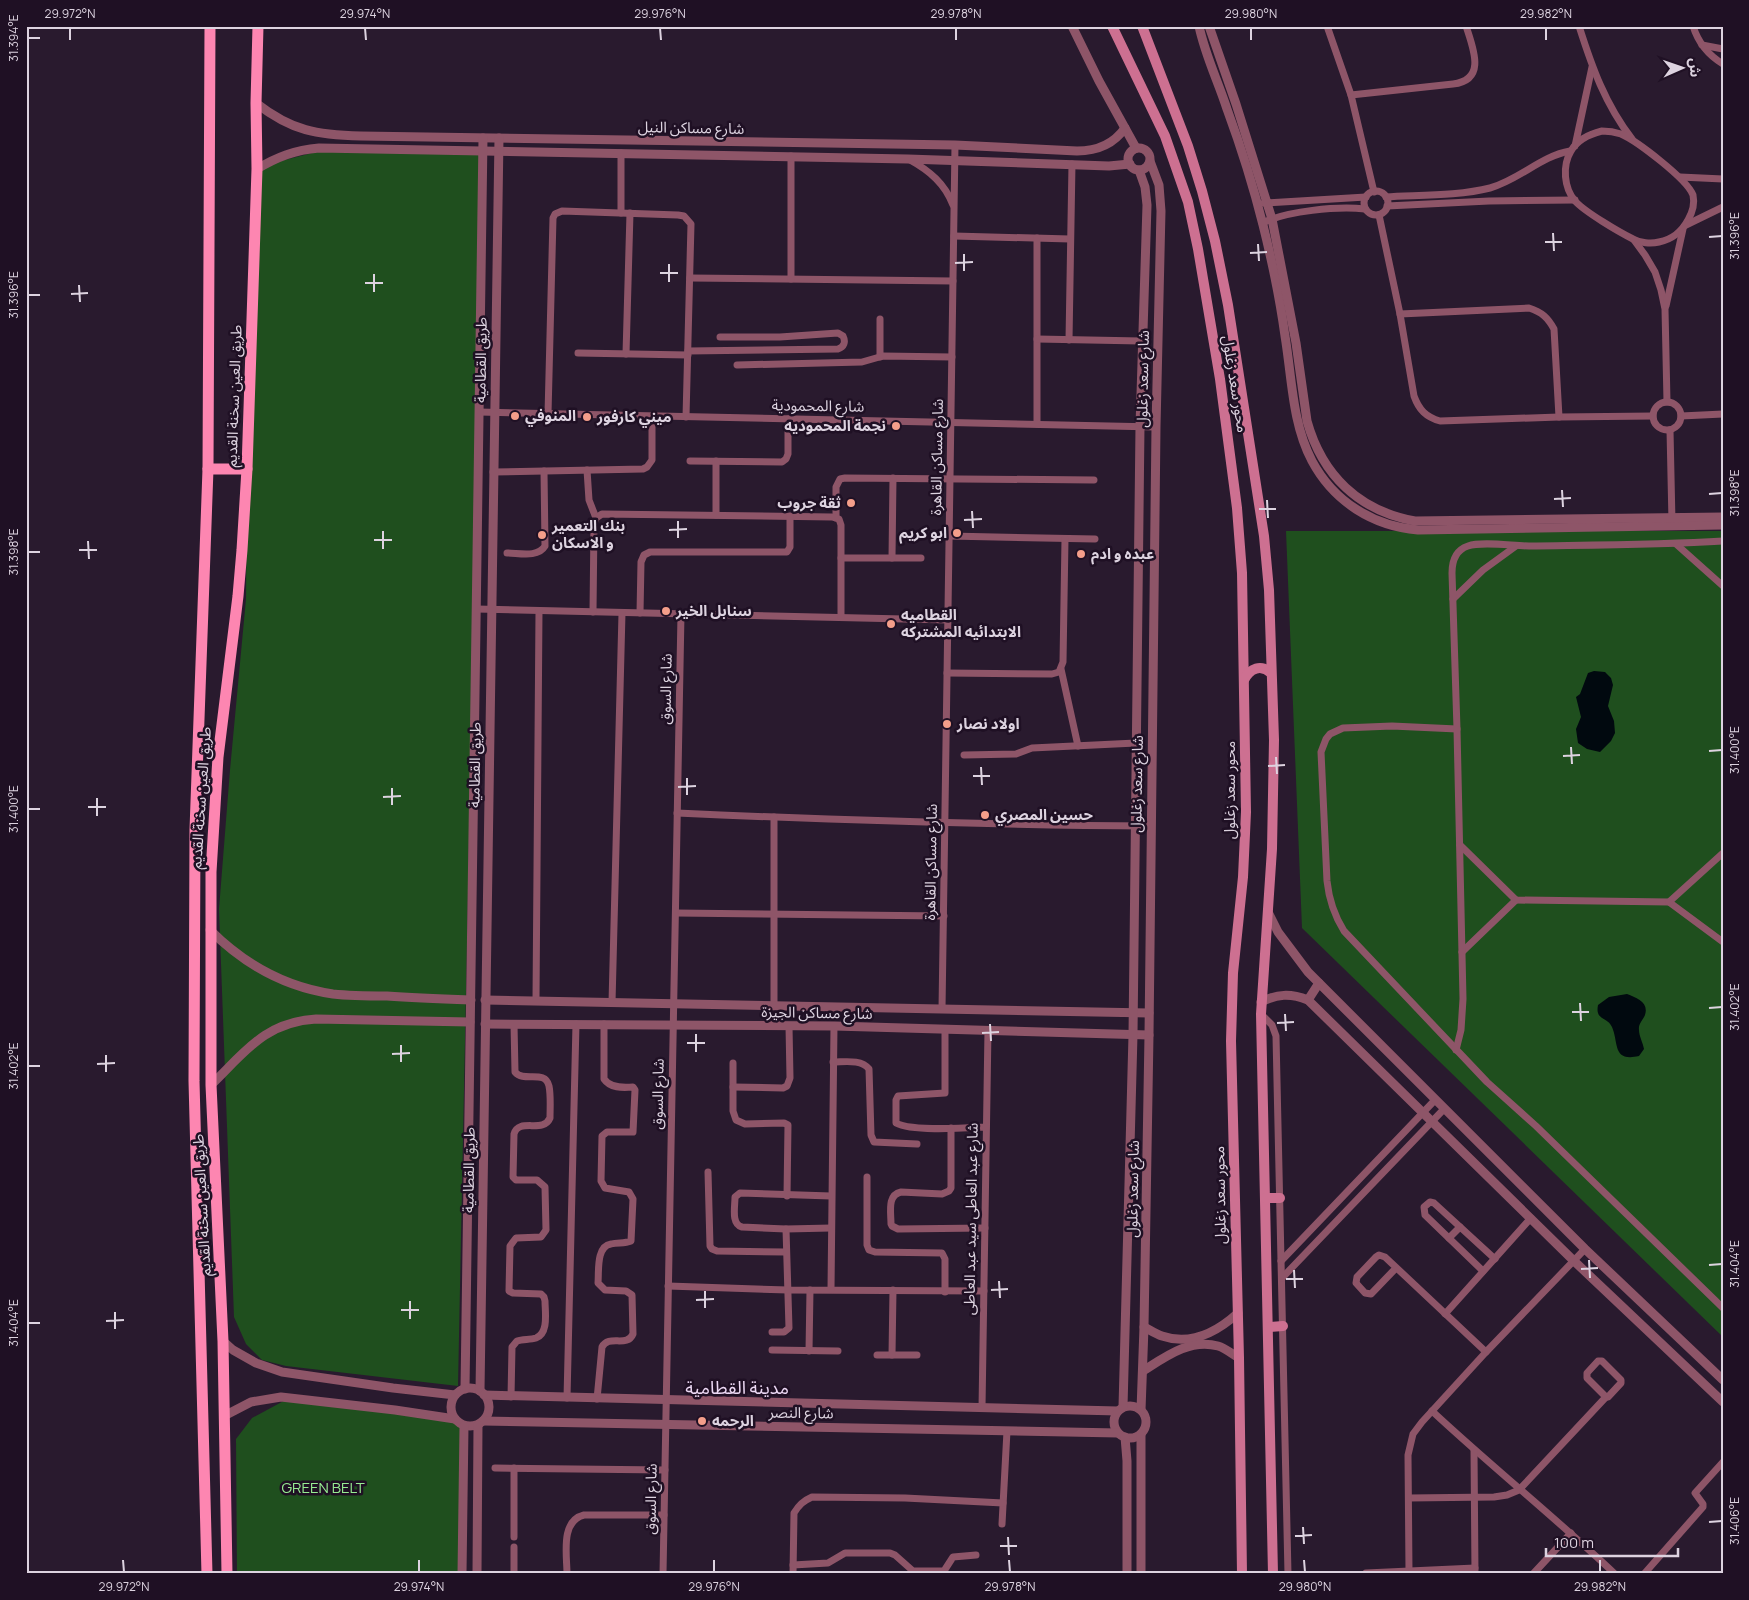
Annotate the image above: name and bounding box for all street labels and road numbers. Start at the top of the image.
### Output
street label: شارع مساكن النيل [638,116,745,141]
street label: طريق القطامية [469,317,492,403]
street label: طريق العين سخنة القديم [221,324,247,468]
street label: شارع سعد زغلول [1131,330,1156,428]
street label: محور سعد زغلول [1217,334,1254,434]
street label: شارع المحمودية [771,394,865,419]
street label: شارع مساكن القاهرة [925,398,950,516]
street label: شارع السوق [654,653,679,725]
street label: طريق القطامية [463,722,486,808]
street label: طريق العين سخنة القديم [185,726,217,870]
street label: شارع سعد زغلول [1125,735,1150,833]
street label: محور سعد زغلول [1219,741,1240,839]
street label: شارع مساكن القاهرة [919,803,944,921]
street label: شارع مساكن الجيزة [761,1001,873,1026]
street label: شارع السوق [646,1058,671,1130]
street label: شارع عبد العاطى سيد عبد العاطى [958,1122,985,1315]
street label: طريق القطامية [457,1127,480,1213]
street label: طريق العين سخنة القديم [187,1133,217,1277]
street label: شارع سعد زغلول [1121,1140,1146,1238]
street label: محور سعد زغلول [1208,1146,1231,1244]
street label: شارع النصر [767,1401,834,1426]
street label: شارع السوق [639,1463,664,1535]

